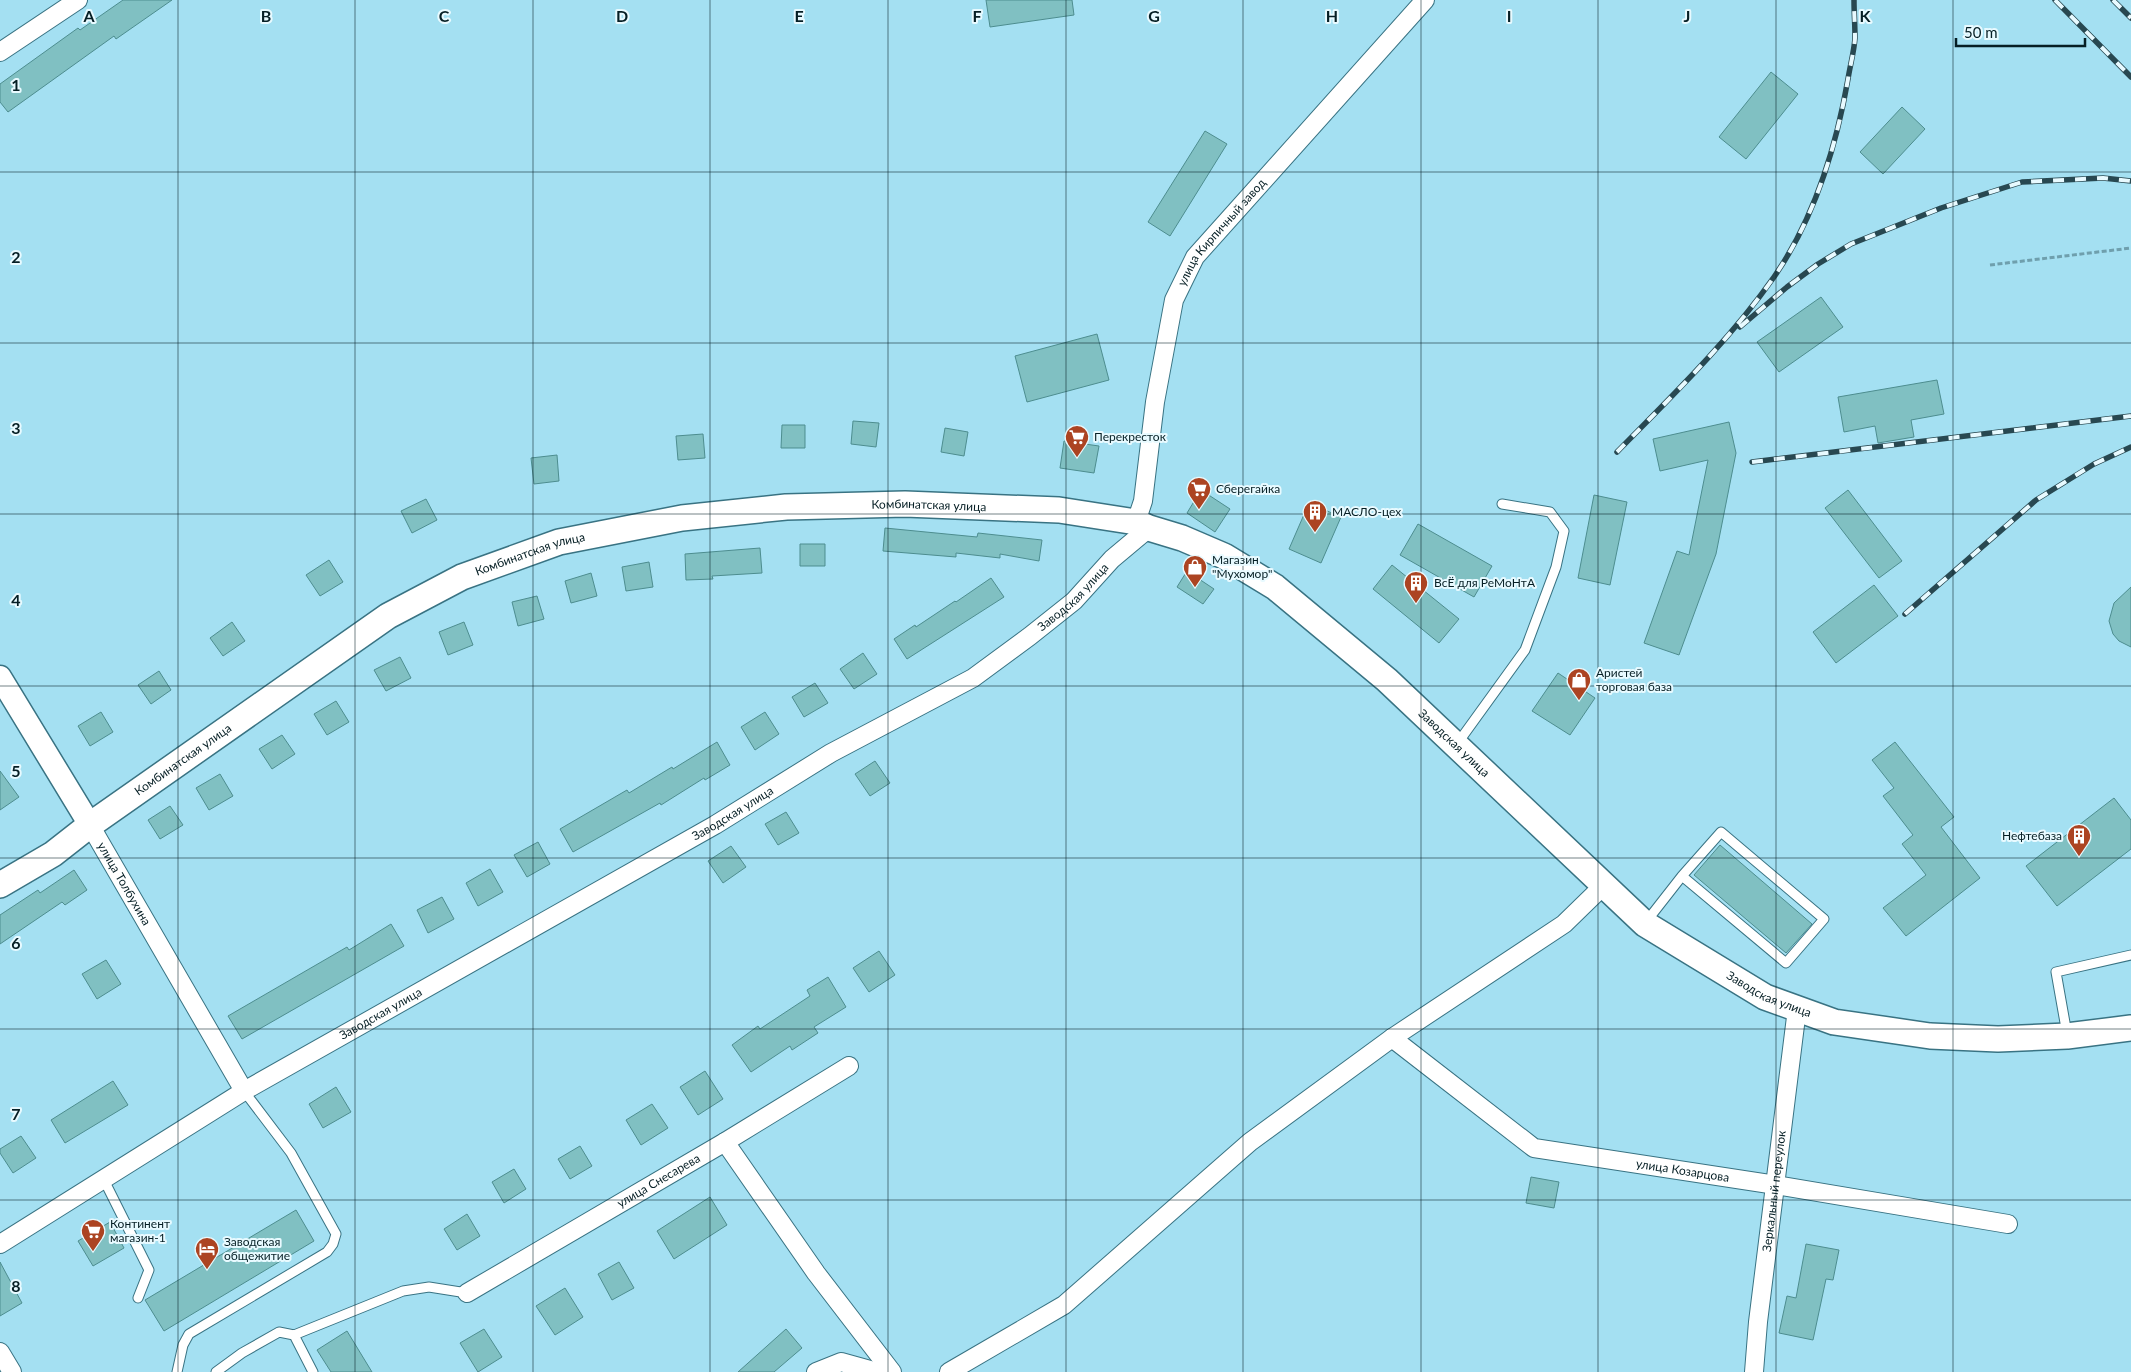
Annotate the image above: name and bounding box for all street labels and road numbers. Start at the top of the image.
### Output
street label: улица Кирпичный завод [1174,175,1269,288]
street label: Комбинатская улица [871,496,987,514]
street label: Комбинатская улица [473,529,586,579]
street label: Заводская улица [1034,560,1112,634]
street label: Заводская улица [1416,706,1493,780]
street label: Комбинатская улица [131,720,234,799]
street label: Заводская улица [689,783,776,843]
street label: улица Толбухина [95,839,155,928]
street label: Заводская улица [1724,967,1814,1020]
street label: Заводская улица [337,984,424,1043]
street label: Зеркальный переулок [1759,1129,1789,1253]
street label: улица Снесарева [614,1150,703,1211]
street label: улица Козарцова [1635,1156,1730,1185]

